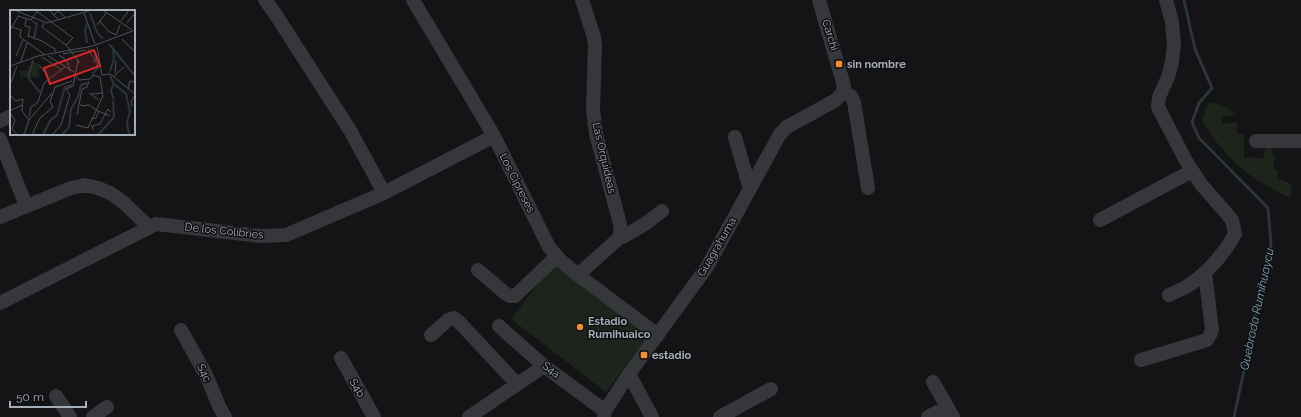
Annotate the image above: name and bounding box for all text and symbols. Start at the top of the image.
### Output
inset map [10,10,135,135]
street label: Carchi [819,18,841,52]
place label: sin nombre [847,58,906,71]
marker: sin nombre [834,59,844,69]
street label: Las Orquideas [589,121,619,195]
street label: Los Cipreses [496,151,538,215]
street label: Guagrahuma [695,215,739,279]
street label: De los Colibries [184,220,264,242]
water label: Quebrada Rumihuaycu [1237,247,1277,371]
place label: Estadio Rumihuaico [588,315,651,341]
marker: Estadio Rumihuaico [575,322,585,332]
place label: estadio [652,349,691,362]
marker: estadio [639,350,649,360]
street label: S4a [540,359,562,381]
street label: S4c [194,362,214,384]
street label: S4b [346,376,368,400]
scale bar [10,383,86,409]
text: 50 m [16,390,44,404]

